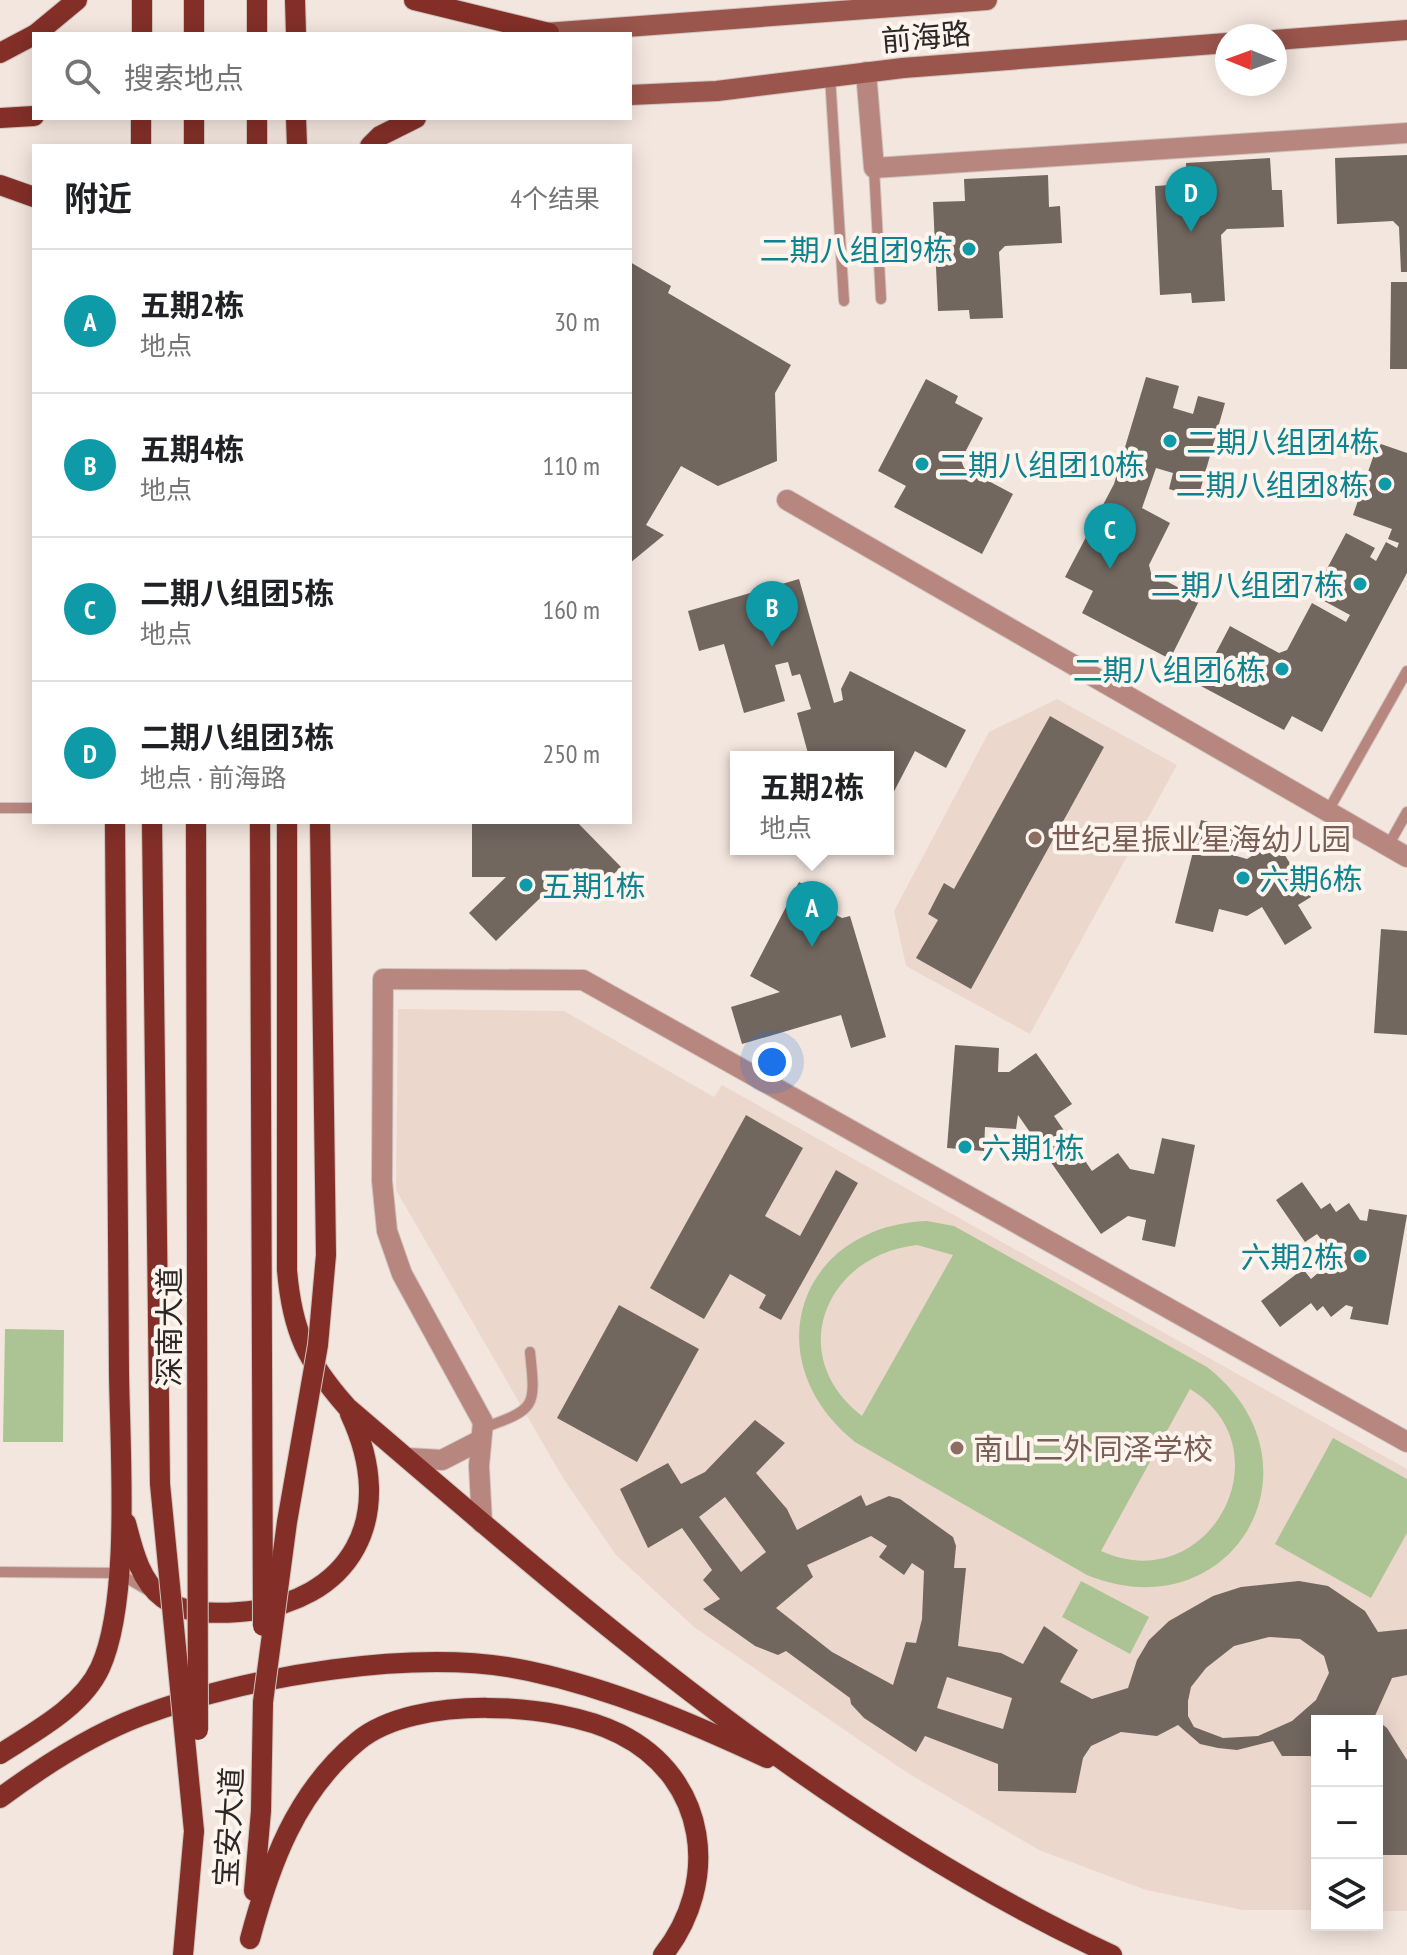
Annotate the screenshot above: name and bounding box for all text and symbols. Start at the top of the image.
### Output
street label: 前海路 [879,13,973,59]
north arrow [1215,24,1287,96]
search box [32,32,632,120]
icon: search [60,54,104,98]
text: 搜索地点 [124,58,244,97]
pin: D [1165,166,1217,232]
text: 附近 [64,176,132,220]
text: 4个结果 [510,182,600,215]
place label: 二期八组团9栋 [760,230,953,269]
marker: 二期八组团9栋 [960,240,978,258]
text: 五期2栋 [140,285,244,324]
text: A [83,305,97,338]
text: 30 m [554,305,600,338]
text: 地点 [140,329,192,362]
place label: 二期八组团4栋 [1186,422,1380,461]
text: 五期4栋 [140,429,244,468]
marker: 二期八组团4栋 [1161,432,1179,450]
place label: 二期八组团10栋 [938,445,1145,484]
text: B [84,449,96,482]
text: 110 m [542,449,600,482]
marker: 二期八组团10栋 [913,455,931,473]
place label: 二期八组团8栋 [1176,465,1369,504]
text: 地点 [140,473,192,506]
marker: 二期八组团8栋 [1376,475,1394,493]
pin: C [1084,503,1136,569]
place label: 二期八组团7栋 [1151,565,1344,604]
text: 二期八组团5栋 [140,573,334,612]
marker: 二期八组团7栋 [1351,575,1369,593]
pin: B [746,581,798,647]
text: C [84,593,96,626]
text: 160 m [542,593,600,626]
text: 地点 [140,617,192,650]
place label: 二期八组团6栋 [1073,650,1266,689]
marker: 二期八组团6栋 [1273,660,1291,678]
text: 二期八组团3栋 [140,717,334,756]
text: D [83,737,97,770]
text: 250 m [542,737,600,770]
popup [730,751,894,855]
text: 地点 · 前海路 [140,761,287,794]
text: 五期2栋 [760,767,864,806]
text: 地点 [760,811,812,844]
place label: 世纪星振业星海幼儿园 [1051,819,1351,858]
marker: 世纪星振业星海幼儿园 [1026,829,1044,847]
place label: 六期6栋 [1259,859,1363,898]
place label: 五期1栋 [542,866,646,905]
marker: 六期6栋 [1234,869,1252,887]
marker: 五期1栋 [517,876,535,894]
pin: A [786,881,838,947]
your location [752,1042,792,1082]
place label: 六期1栋 [981,1128,1085,1167]
marker: 六期1栋 [956,1138,974,1156]
place label: 六期2栋 [1241,1237,1344,1276]
marker: 六期2栋 [1351,1247,1369,1265]
street label: 深南大道 [149,1267,188,1387]
place label: 南山二外同泽学校 [973,1429,1213,1468]
marker: 南山二外同泽学校 [948,1439,966,1457]
map controls [1311,1715,1383,1931]
button: + [1311,1715,1383,1787]
street label: 宝安大道 [205,1766,251,1888]
button: − [1311,1787,1383,1859]
button: layers [1311,1859,1383,1931]

